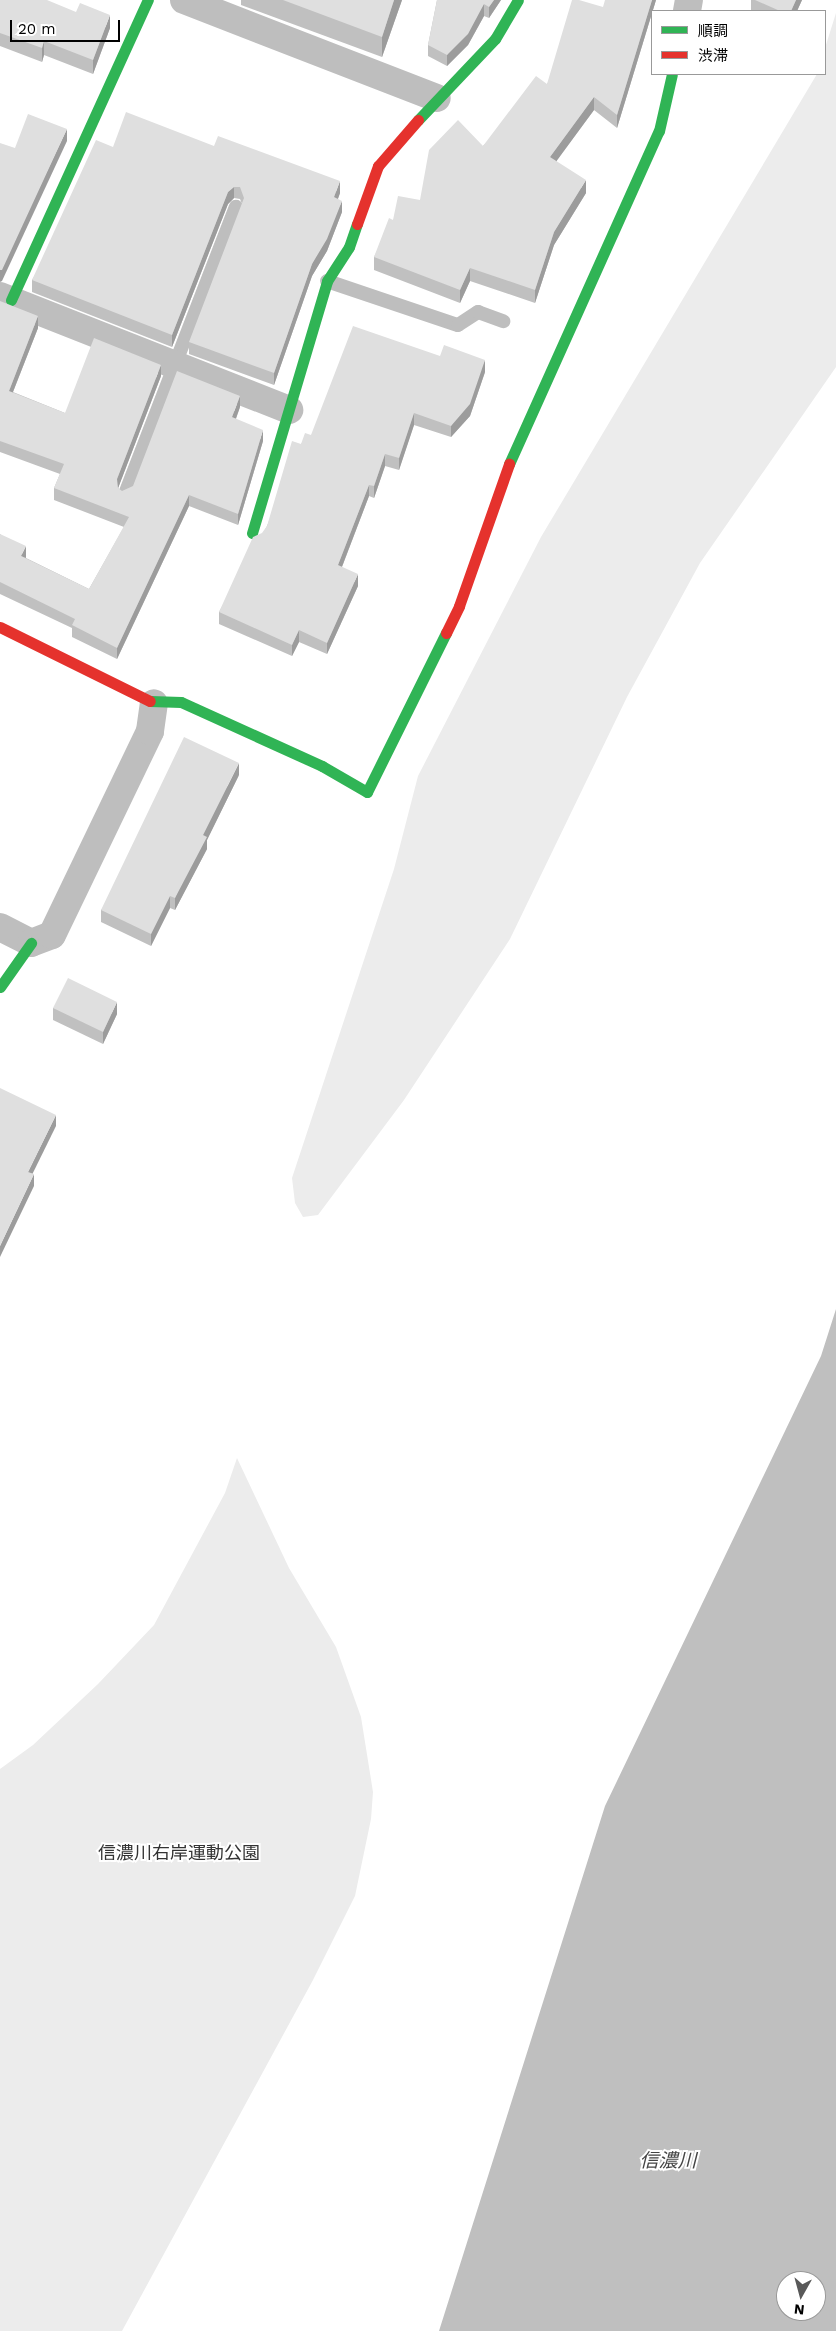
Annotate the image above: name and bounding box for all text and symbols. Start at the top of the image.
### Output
scale bar [12,10,122,42]
legend [651,10,826,75]
text: 20 m [18,20,56,38]
text: 順調 [698,22,728,40]
text: 渋滞 [698,47,728,65]
park label: 信濃川右岸運動公園 [98,1842,260,1864]
water label: 信濃川 [640,2150,696,2172]
north arrow [776,2271,826,2321]
text: N [793,2301,805,2318]

